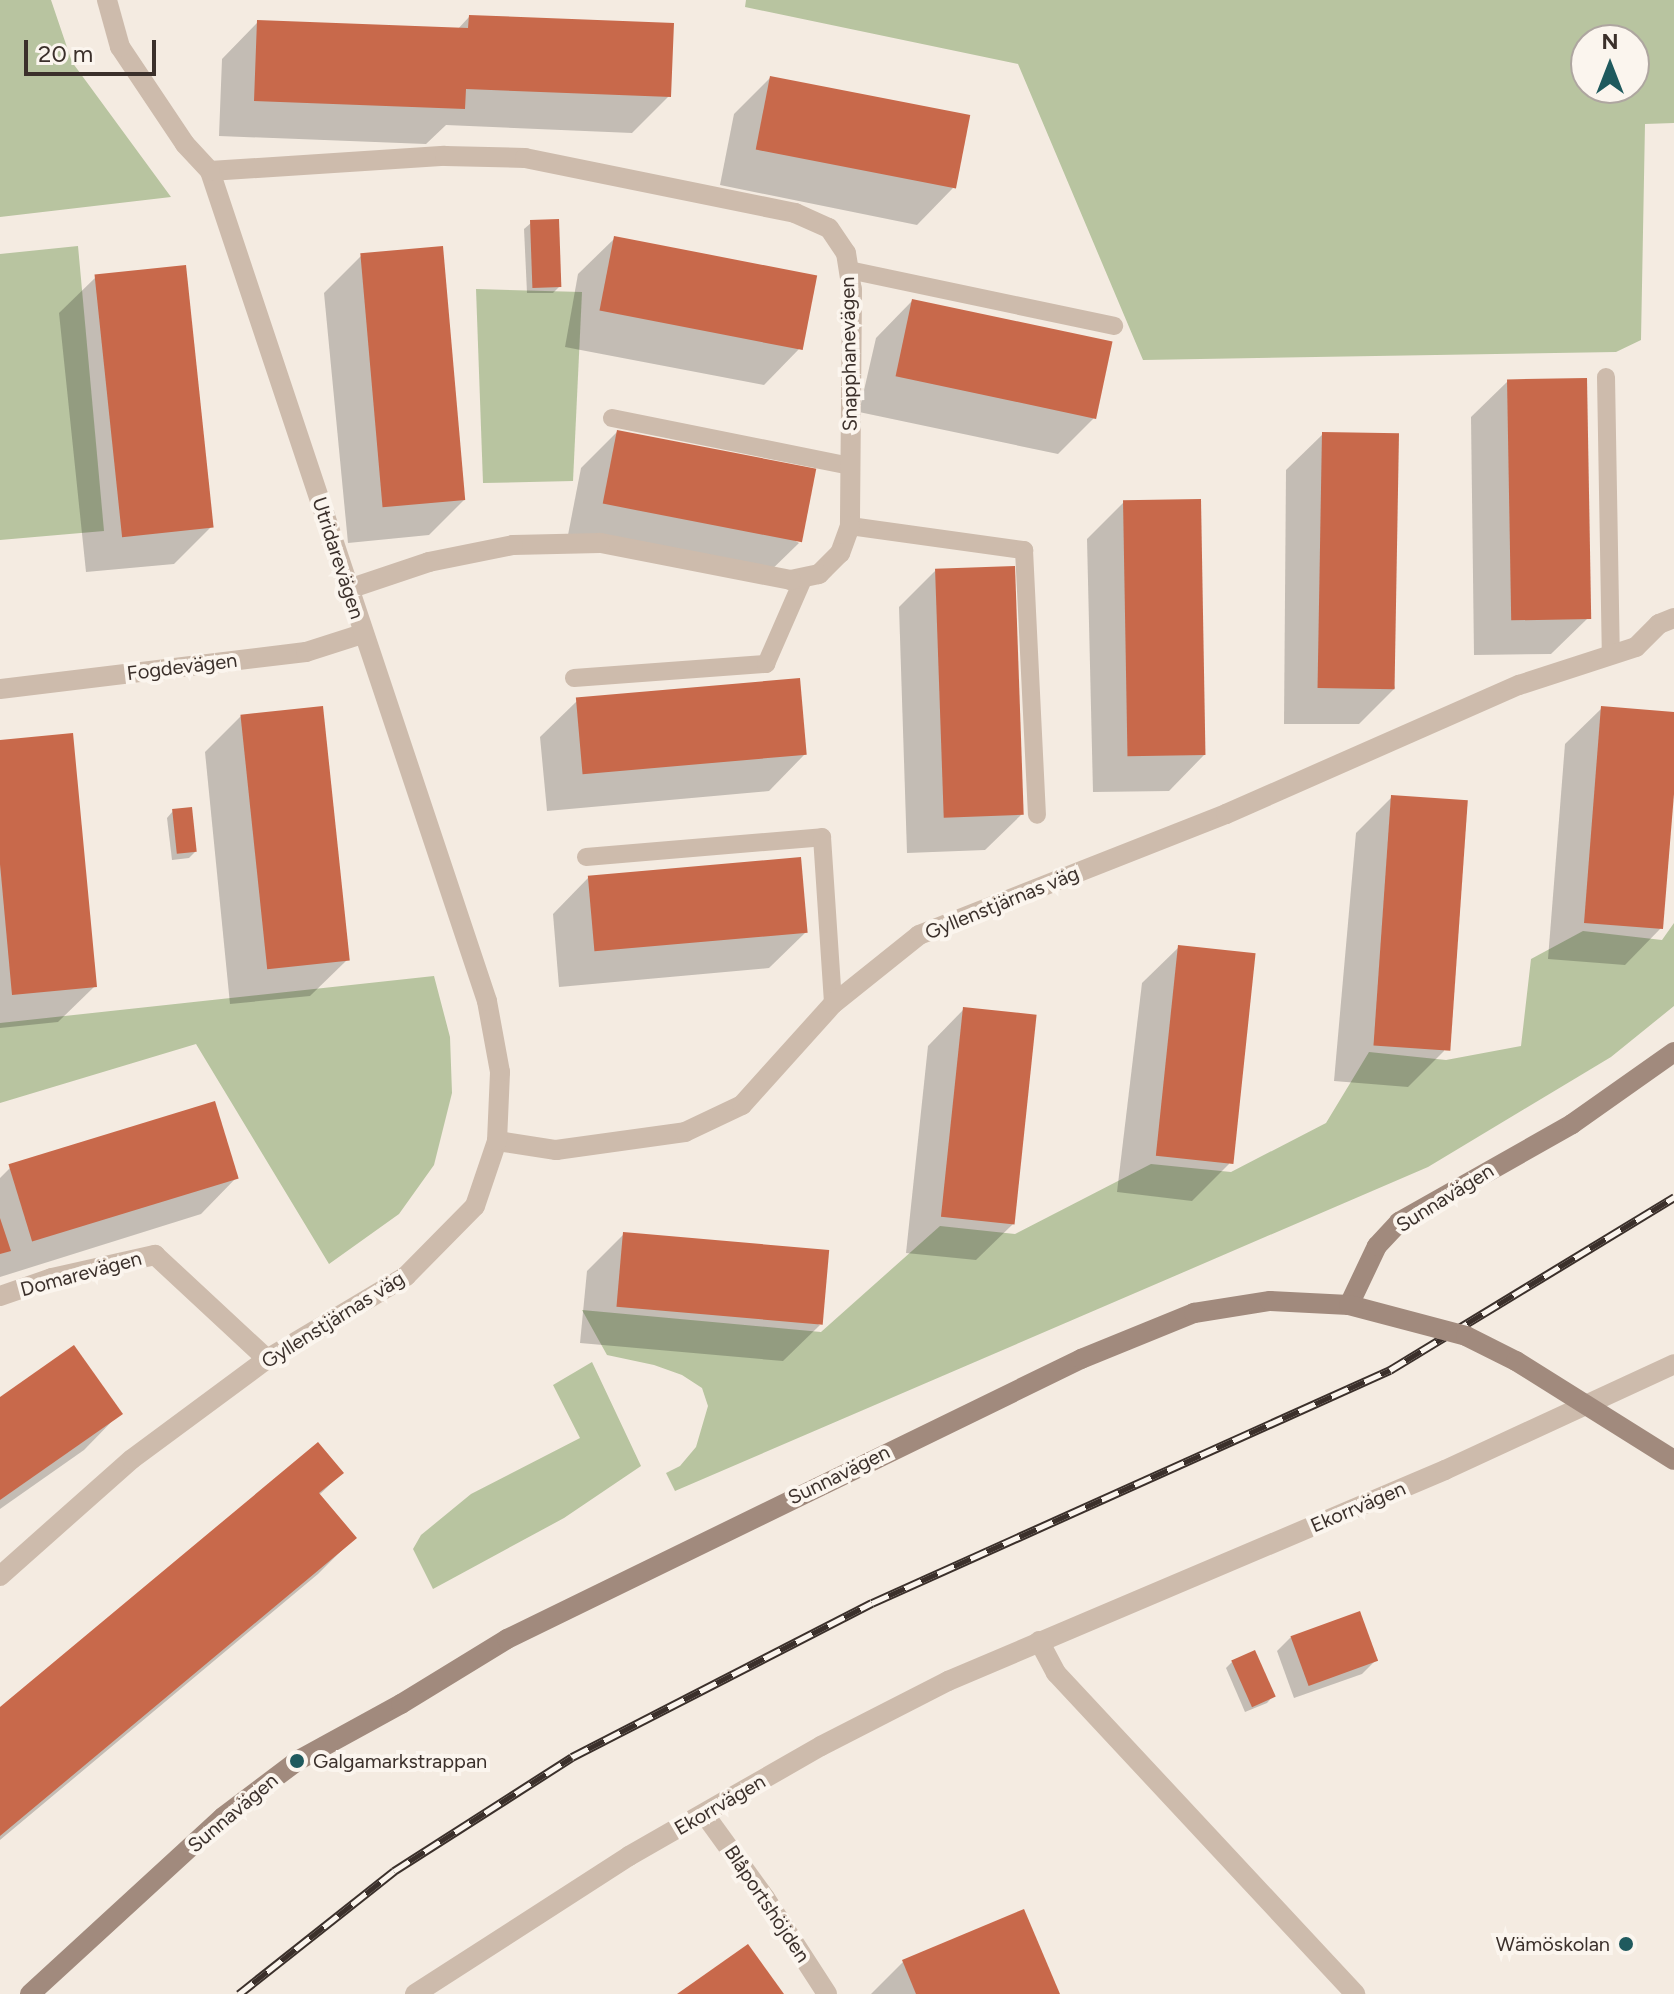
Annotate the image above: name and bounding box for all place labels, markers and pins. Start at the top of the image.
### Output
place label: Galgamarkstrappan [313,1749,487,1773]
marker: Galgamarkstrappan [288,1752,306,1770]
place label: Wämöskolan [1496,1932,1610,1956]
marker: Wämöskolan [1617,1935,1635,1953]

